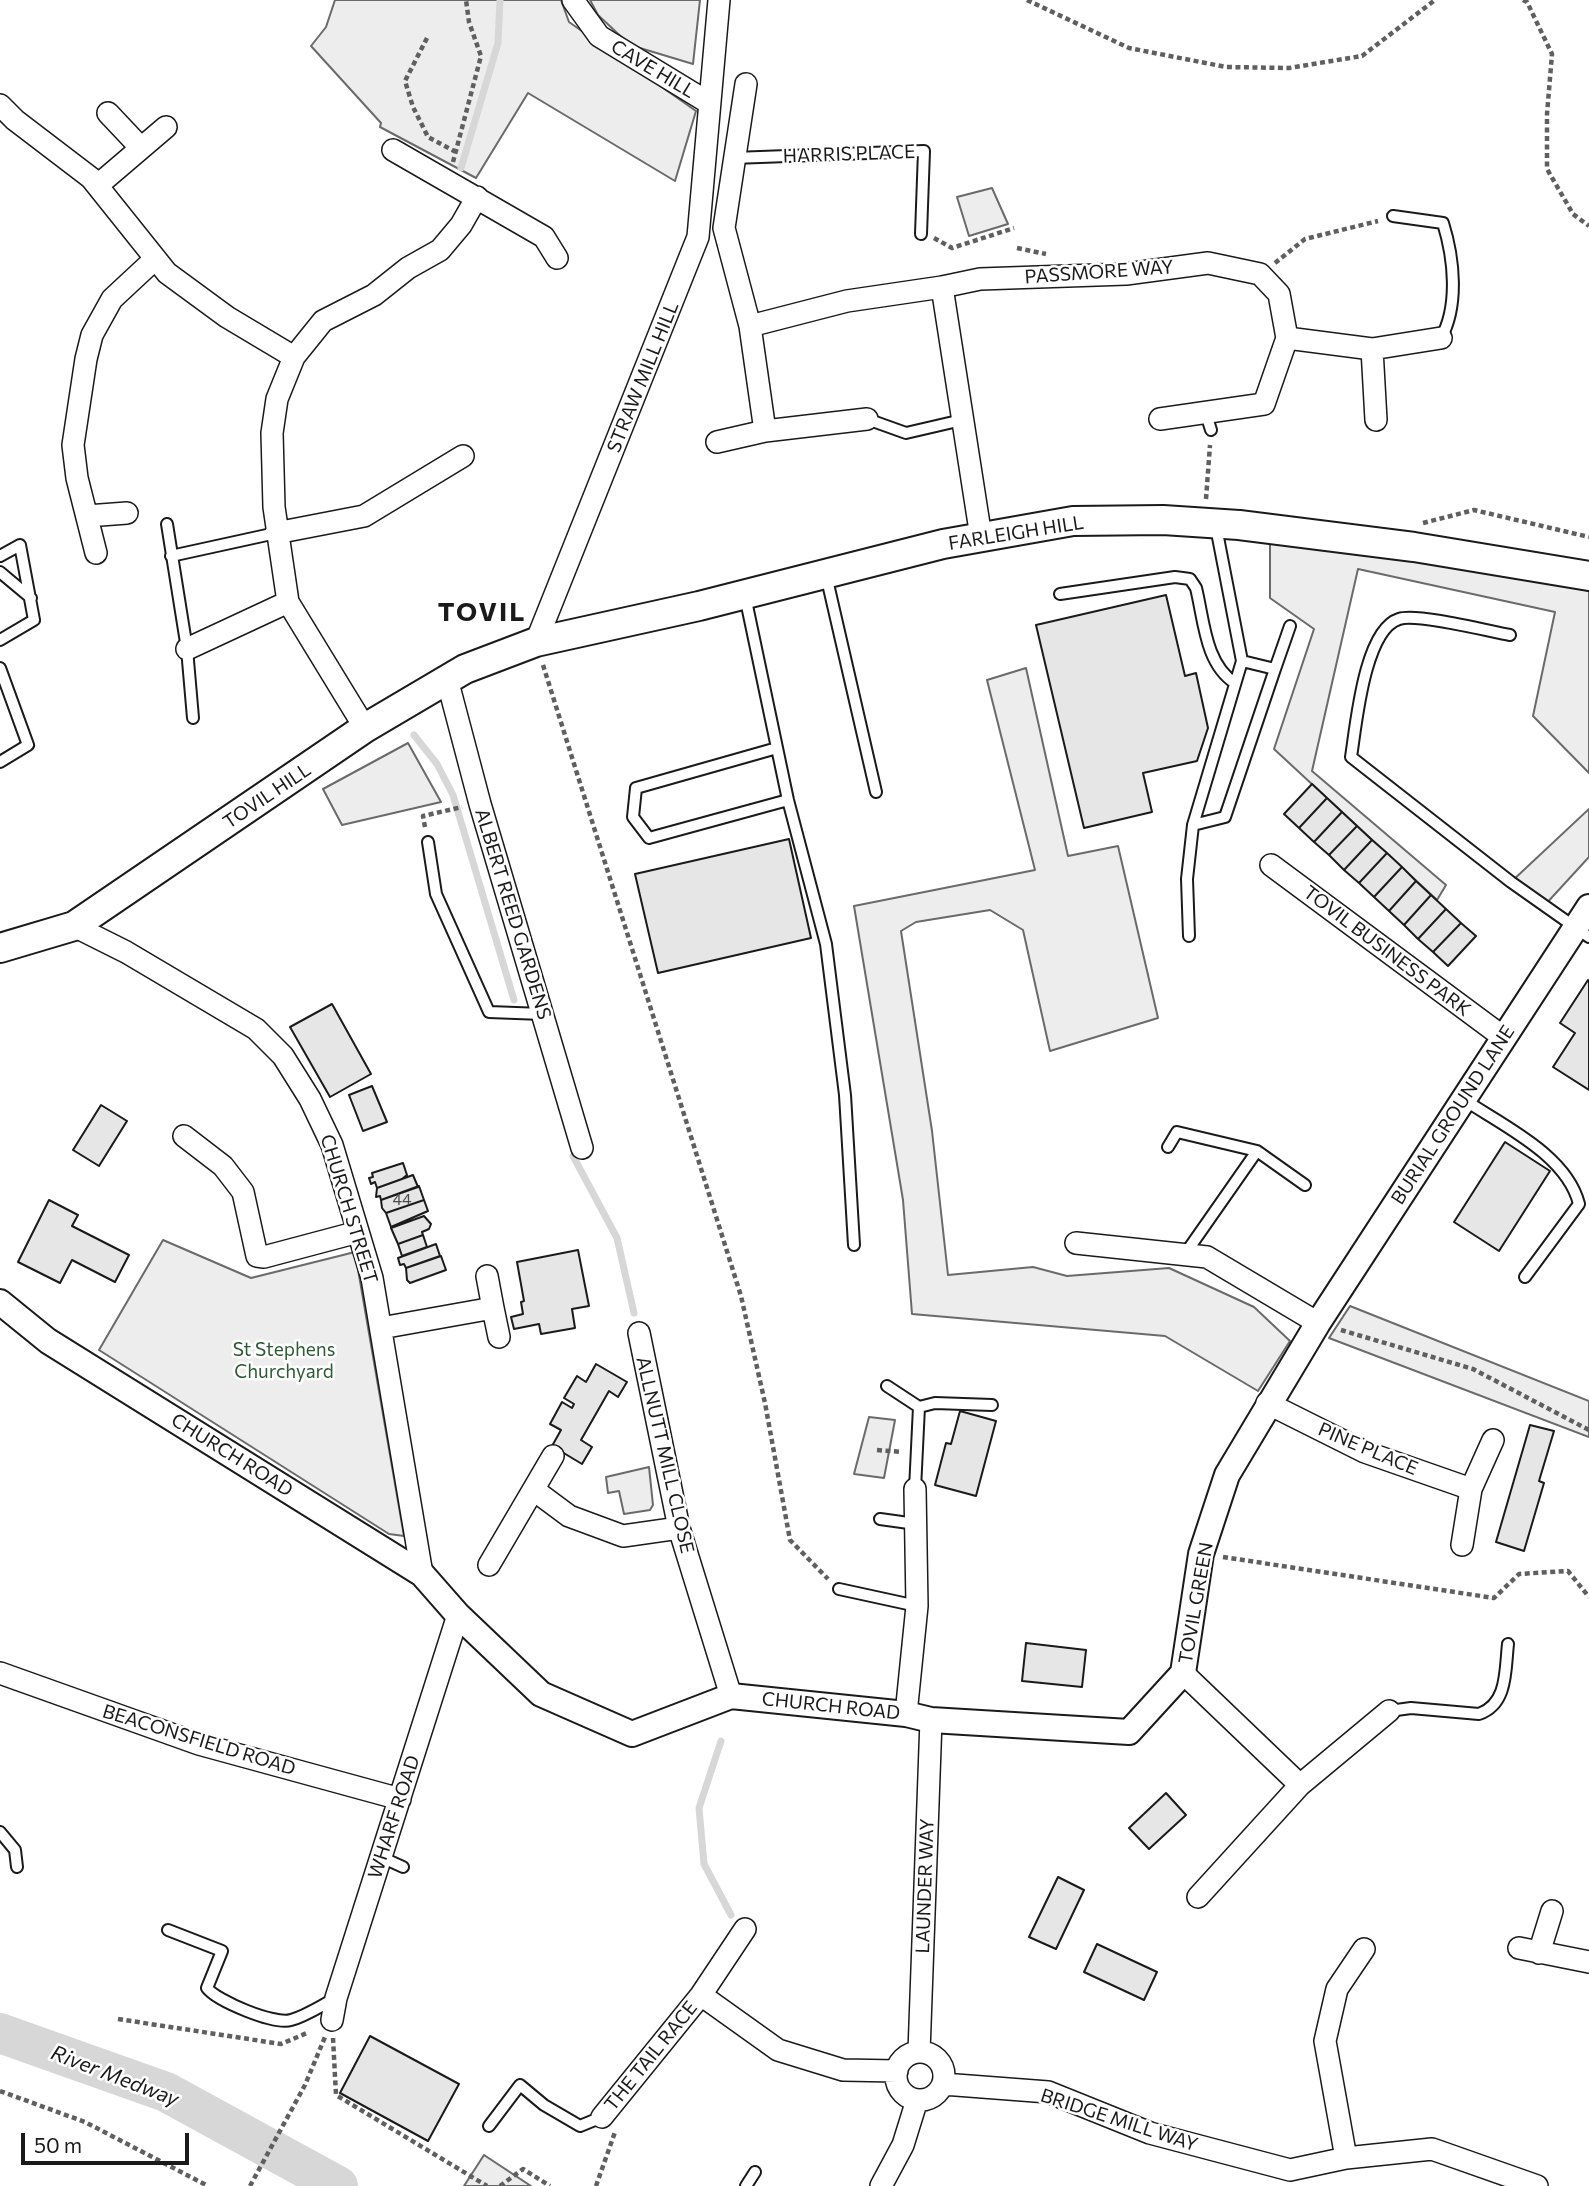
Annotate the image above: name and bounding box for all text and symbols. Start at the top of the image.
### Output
street label: CAVE HILL [607,35,699,103]
street label: HARRIS PLACE [782,140,916,168]
street label: PASSMORE WAY [1024,255,1174,289]
street label: STRAW MILL HILL [602,298,684,456]
street label: FARLEIGH HILL [947,511,1085,555]
district label: TOVIL [438,596,526,628]
street label: TOVIL HILL [219,758,315,834]
street label: ALBERT REED GARDENS [470,806,556,1022]
street label: TOVIL BUSINESS PARK [1299,881,1475,1021]
street label: BURIAL GROUND LANE [1386,1021,1520,1209]
street label: CHURCH STREET [315,1132,383,1286]
house number: 44 [392,1190,412,1210]
park label: St Stephens Churchyard [233,1339,335,1383]
street label: ALLNUTT MILL CLOSE [631,1354,699,1556]
street label: CHURCH ROAD [167,1409,297,1501]
street label: PINE PLACE [1315,1418,1421,1480]
street label: TOVIL GREEN [1174,1540,1218,1666]
street label: CHURCH ROAD [761,1687,901,1725]
street label: BEACONSFIELD ROAD [100,1700,298,1780]
street label: WHARF ROAD [363,1752,425,1882]
street label: LAUNDER WAY [911,1818,939,1954]
street label: THE TAIL RACE [600,1997,702,2115]
water label: River Medway [48,2040,182,2112]
street label: BRIDGE MILL WAY [1038,2084,1200,2156]
scale bar [24,2120,192,2164]
text: 50 m [34,2132,82,2157]

